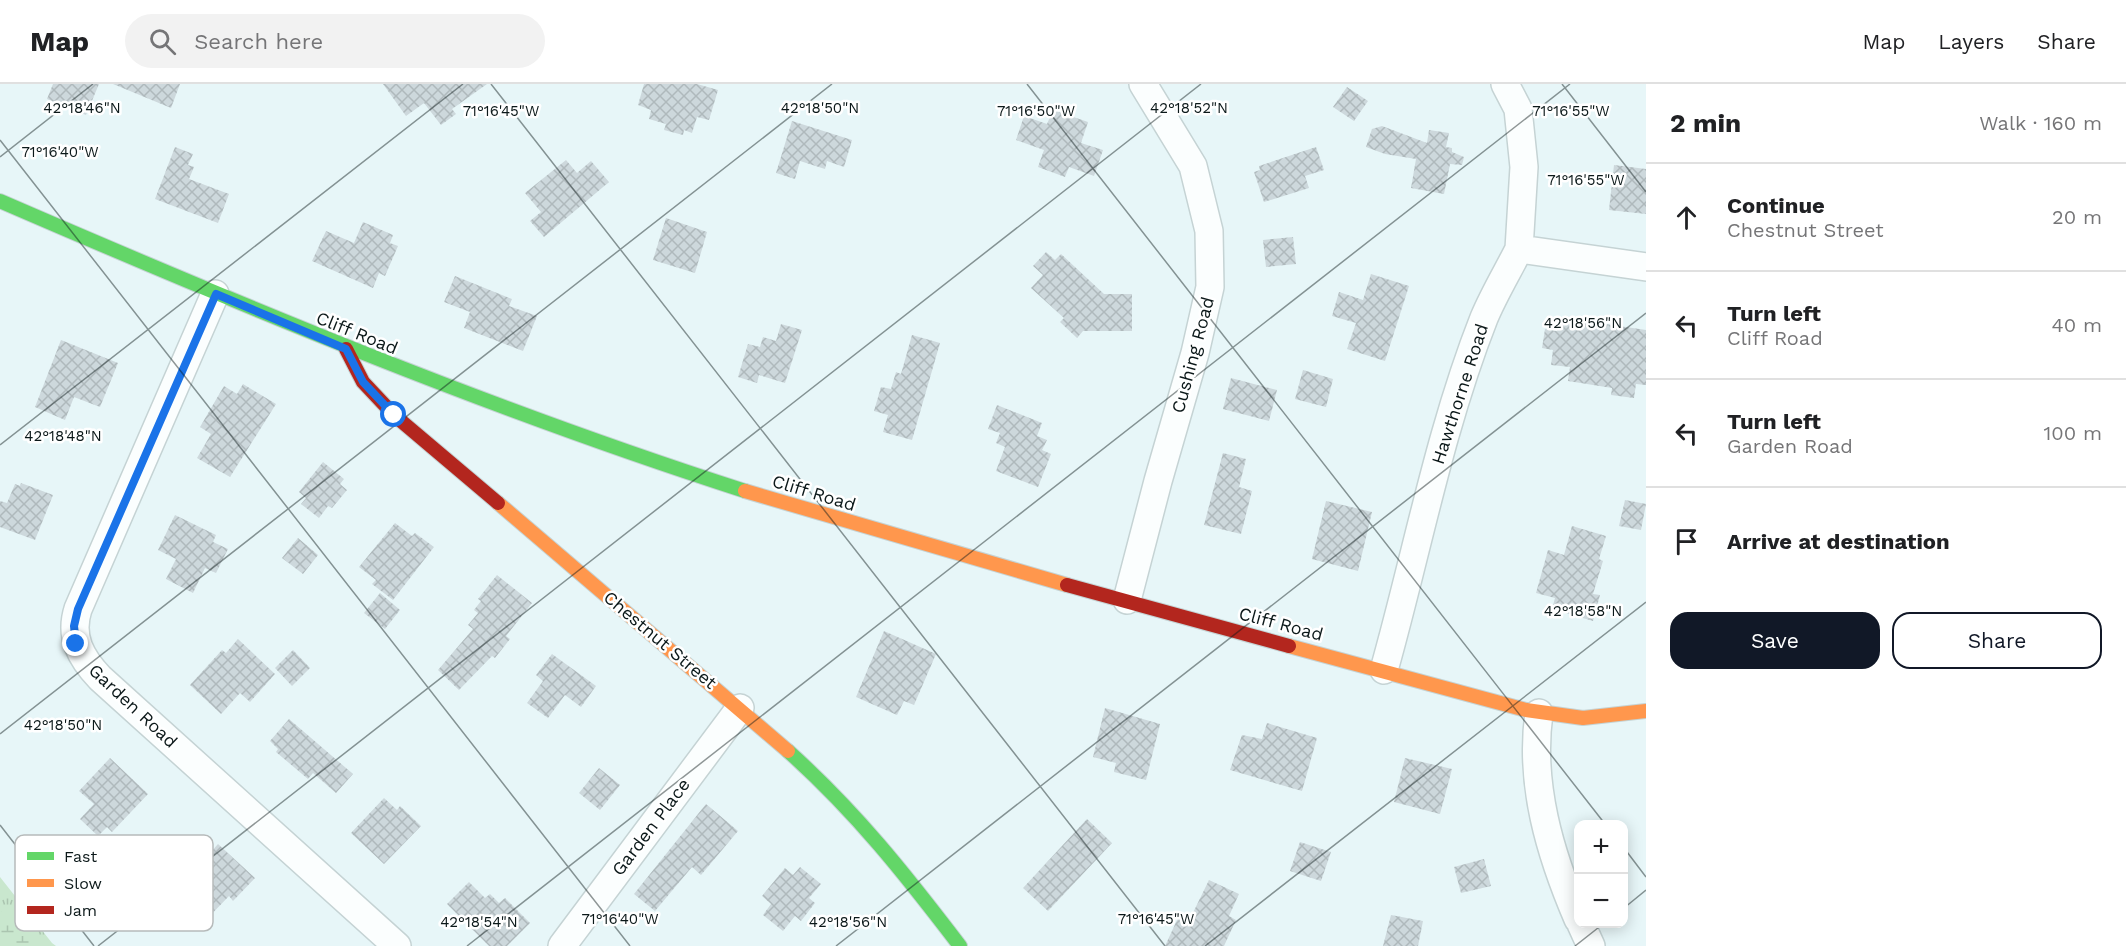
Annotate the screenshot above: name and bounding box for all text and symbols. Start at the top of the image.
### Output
search box [125,14,545,68]
text: Map [30,25,89,58]
icon: search [146,25,179,58]
text: Search here [194,29,323,54]
text: Map [1862,29,1905,54]
text: Layers [1938,29,2004,54]
text: Share [2037,29,2096,54]
text: 42°18'46"N [43,99,121,117]
text: 42°18'50"N [781,99,859,117]
text: 42°18'52"N [1150,99,1228,117]
text: 71°16'45"W [463,102,539,120]
text: 71°16'50"W [997,102,1075,120]
text: 71°16'55"W [1532,102,1610,120]
text: 2 min [1670,108,1741,138]
text: Walk · 160 m [1979,111,2102,135]
text: 71°16'40"W [21,143,99,161]
text: 71°16'55"W [1547,171,1625,189]
text: Continue [1727,193,1825,218]
icon: ahead [1670,201,1703,234]
text: 20 m [2052,205,2102,229]
text: Chestnut Street [1727,218,1884,242]
street label: Cushing Road [1167,294,1218,415]
text: Turn left [1727,301,1821,326]
street label: Cliff Road [313,307,401,358]
icon: left [1670,309,1703,342]
text: 40 m [2051,313,2102,337]
text: 42°18'56"N [1544,314,1622,332]
street label: Hawthorne Road [1427,321,1492,467]
text: Cliff Road [1727,326,1823,350]
route start [380,401,406,427]
text: Turn left [1727,409,1821,434]
icon: left [1670,417,1703,450]
text: 100 m [2043,421,2102,445]
text: 42°18'48"N [24,427,102,445]
text: Garden Road [1727,434,1853,458]
street label: Cliff Road [770,470,858,515]
icon: arrive [1670,525,1703,558]
text: Arrive at destination [1727,529,1950,554]
street label: Chestnut Street [600,586,721,693]
street label: Cliff Road [1237,602,1325,645]
text: 42°18'58"N [1544,602,1622,620]
button: Save [1670,612,1880,669]
button: Share [1892,612,2102,669]
route end [62,630,88,656]
street label: Garden Road [85,659,182,752]
text: 42°18'50"N [24,716,102,734]
street label: Garden Place [607,774,694,879]
map controls [1574,820,1628,928]
button: + [1574,820,1628,874]
legend [15,835,213,931]
text: Fast [64,847,97,866]
text: Slow [64,874,102,893]
button: − [1574,874,1628,928]
text: Jam [64,901,97,920]
text: 71°16'40"W [581,910,659,928]
text: 71°16'45"W [1118,910,1194,928]
text: 42°18'54"N [440,913,518,931]
text: 42°18'56"N [809,913,887,931]

